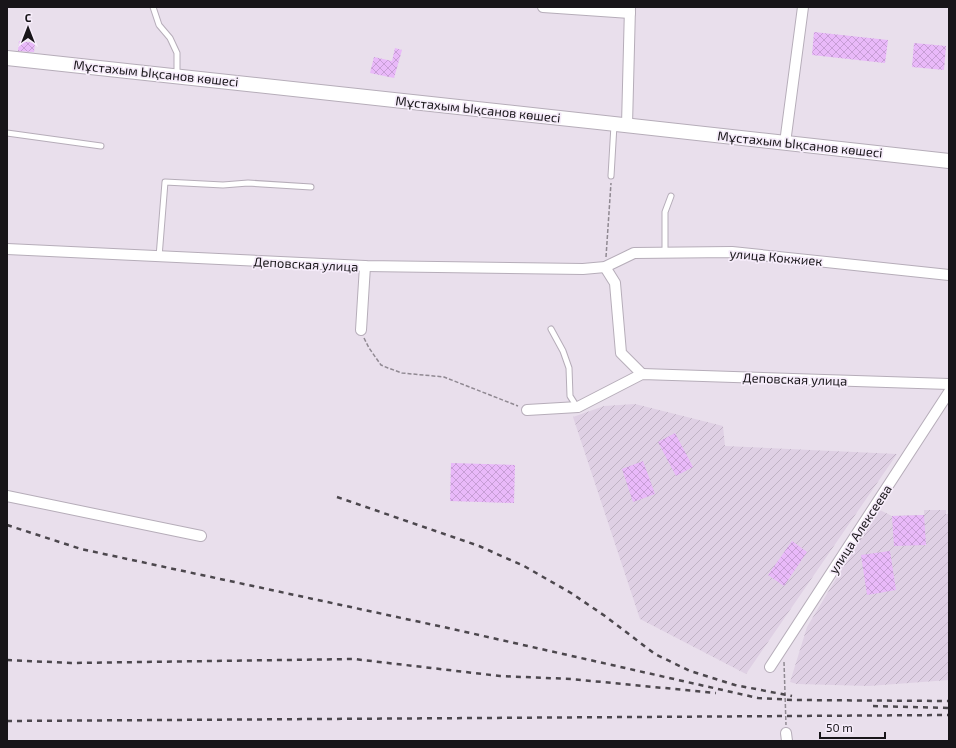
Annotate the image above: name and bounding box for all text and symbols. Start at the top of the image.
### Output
north arrow [8,8,48,48]
text: С [25,11,32,24]
street label: Мұстахым Ықсанов көшесі [73,56,239,90]
street label: Мұстахым Ықсанов көшесі [395,92,561,126]
street label: Мұстахым Ықсанов көшесі [717,127,883,161]
street label: улица Кокжиек [729,245,823,269]
street label: Деповская улица [253,253,359,275]
street label: Деповская улица [742,369,848,389]
street label: улица Алексеева [825,481,895,577]
scale bar [820,714,885,740]
text: 50 m [826,720,853,734]

